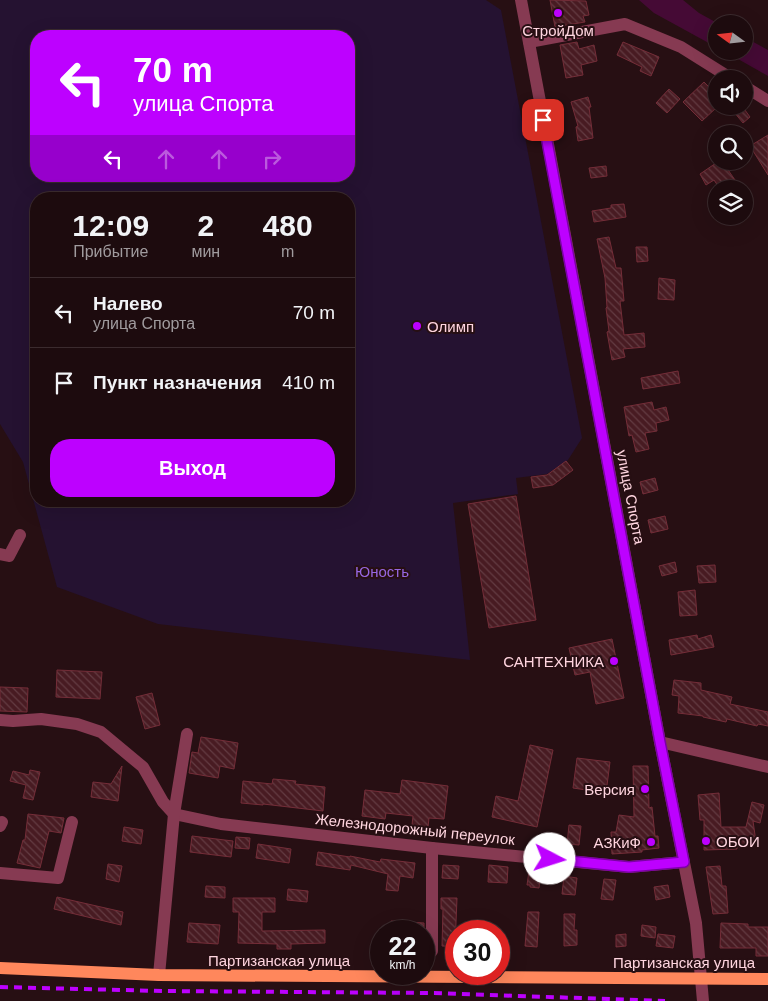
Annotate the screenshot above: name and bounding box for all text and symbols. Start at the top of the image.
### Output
marker: СтройДом [552,7,564,19]
north arrow [708,15,752,60]
map controls [708,15,753,225]
place label: СтройДом [522,22,594,39]
icon: left [50,50,115,115]
text: 70 m [133,50,213,89]
button: sound [708,70,753,115]
text: улица Спорта [133,91,273,116]
pin [522,99,564,141]
icon: arrive [529,106,557,134]
button: search [708,125,753,170]
icon: left [99,145,127,173]
icon: ahead [152,145,180,173]
icon: ahead [205,145,233,173]
icon: right [258,145,286,173]
button: layers [708,180,753,225]
text: 12:09 [72,209,149,242]
text: 2 [197,209,214,242]
text: 480 [263,209,313,242]
text: Прибытие [73,243,148,260]
text: мин [191,243,220,260]
text: m [281,243,294,260]
text: Налево [93,293,163,314]
icon: left [50,299,78,327]
text: 70 m [293,302,335,323]
text: улица Спорта [93,315,195,332]
place label: Олимп [427,318,474,335]
marker: Олимп [411,320,423,332]
icon: arrive [50,369,78,397]
text: Пункт назначения [93,372,262,393]
text: 410 m [282,372,335,393]
button: Выход [50,439,335,497]
street label: улица Спорта [614,448,649,546]
park label: Юность [355,563,409,580]
place label: САНТЕХНИКА [503,653,604,670]
marker: САНТЕХНИКА [608,655,620,667]
place label: Версия [584,781,635,798]
marker: Версия [639,783,651,795]
street label: Железнодорожный переулок [314,810,516,848]
position arrow [523,832,575,884]
place label: ОБОИ [716,833,760,850]
place label: АЗКиФ [594,834,641,851]
marker: ОБОИ [700,835,712,847]
marker: АЗКиФ [645,836,657,848]
speed limit sign: 30 [445,920,510,985]
text: 22 [389,932,416,960]
street label: Партизанская улица [208,952,351,969]
street label: Партизанская улица [613,954,756,971]
text: km/h [389,958,416,972]

